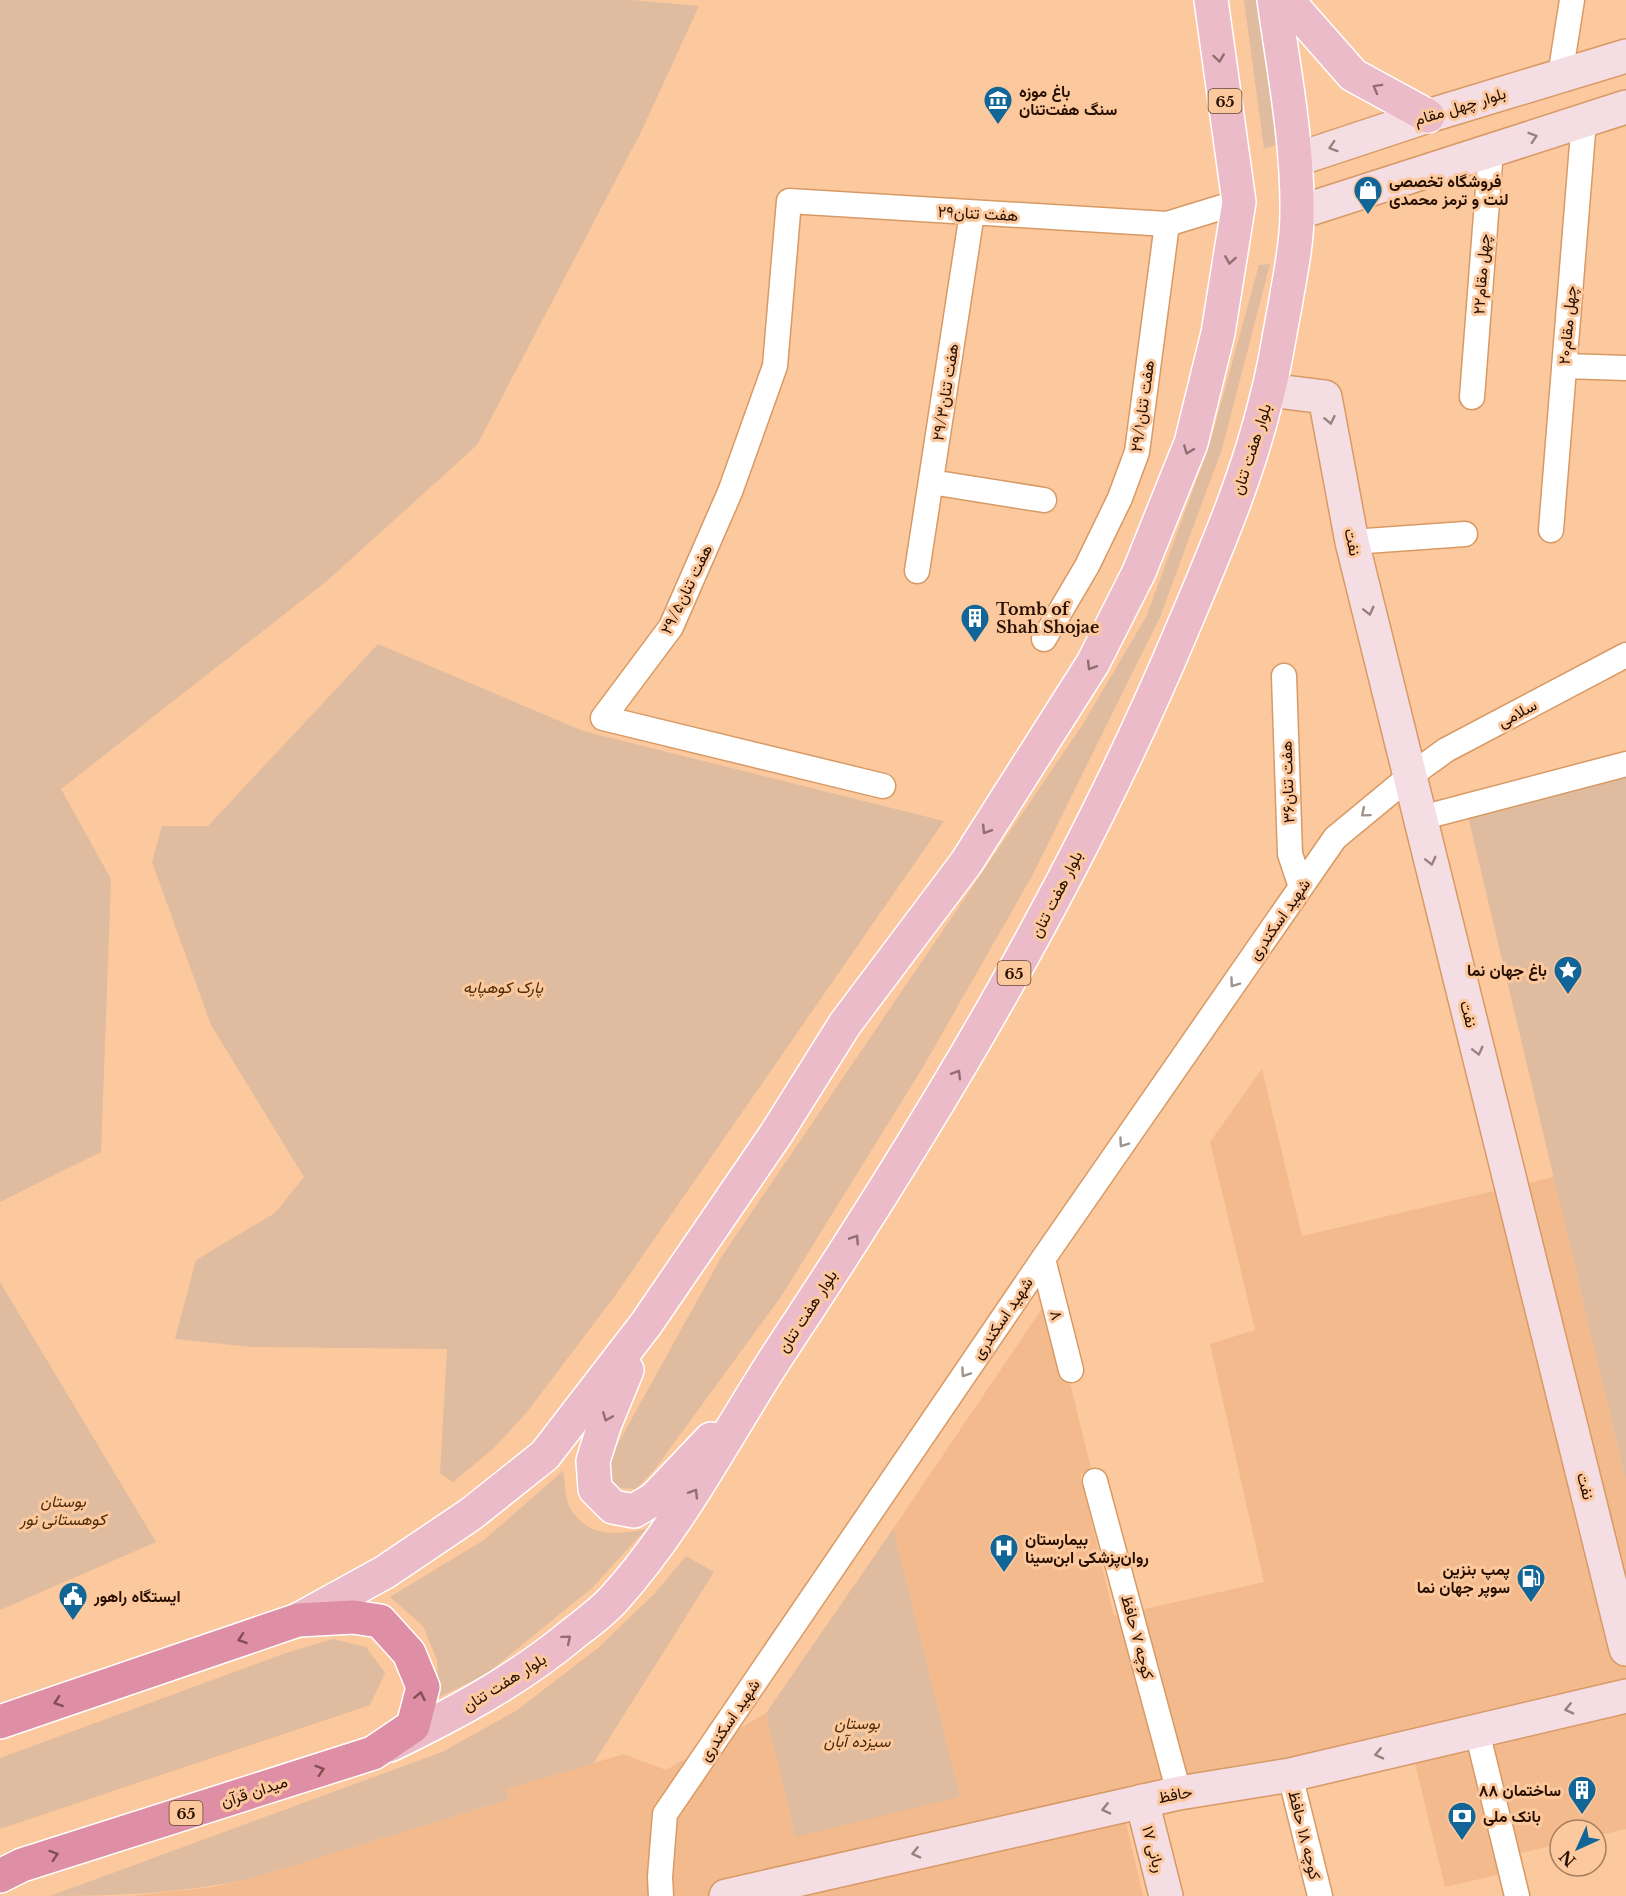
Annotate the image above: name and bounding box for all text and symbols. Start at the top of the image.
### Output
one-way arrow [1213,53,1225,63]
place label: باغ‌ موزه سنگ هفت‌تنان [1019,81,1118,119]
street label: بلوار چهل مقام [1412,83,1509,131]
museum icon: باغ‌ موزه سنگ هفت‌تنان [982,84,1014,126]
one-way arrow [1372,84,1383,95]
road number: 65 [1208,89,1242,113]
one-way arrow [1527,131,1538,144]
one-way arrow [1328,140,1339,153]
place label: فروشگاه تخصصی لنت و ترمز محمدی [1389,171,1509,210]
shop icon: فروشگاه تخصصی لنت و ترمز محمدی [1352,174,1384,216]
street label: هفت تنان۲۹ [937,201,1019,225]
street label: چهل مقام۲۲ [1468,233,1496,315]
one-way arrow [1224,255,1236,264]
street label: چهل مقام۲۰ [1554,284,1582,366]
street label: ۲۹/۳هفت تنان [927,342,963,442]
street label: ۲۹/۱هفت تنان [1126,359,1158,453]
street label: بلوار هفت تنان [1227,401,1276,498]
one-way arrow [1322,415,1335,425]
one-way arrow [1183,444,1195,455]
street label: نفت [1340,527,1366,557]
street label: ۲۹/۵هفت تنان [656,541,716,637]
place label: Tomb of Shah Shojae [996,599,1099,637]
building icon: Tomb of Shah Shojae [959,602,991,644]
one-way arrow [1362,606,1375,616]
one-way arrow [1087,660,1098,670]
street label: سلامی [1494,694,1540,732]
street label: هفت تنان۳۶ [1276,740,1298,824]
one-way arrow [1361,806,1372,817]
one-way arrow [982,824,994,834]
street label: بلوار هفت تنان [1026,847,1087,941]
one-way arrow [1424,856,1437,866]
street label: شهید اسکندری [1244,874,1315,964]
place icon: باغ جهان نما [1552,954,1584,996]
place label: باغ جهان نما [1467,960,1547,981]
road number: 65 [998,961,1030,985]
park label: پارک کوهپایه [463,977,544,999]
one-way arrow [1230,977,1241,988]
street label: نفت [1456,998,1482,1030]
one-way arrow [1471,1046,1484,1056]
one-way arrow [950,1070,962,1080]
one-way arrow [1119,1137,1130,1148]
one-way arrow [847,1235,858,1246]
street label: بلوار هفت تنان [773,1266,842,1357]
street label: شهید اسکندری [967,1273,1038,1363]
street label: ۸ [1046,1308,1068,1322]
one-way arrow [961,1367,972,1378]
one-way arrow [602,1410,614,1421]
street label: نفت [1573,1470,1599,1502]
one-way arrow [687,1489,699,1499]
park label: بوستان کوهستانی نور [19,1491,109,1530]
place label: بیمارستان روان‌پزشکی ابن‌سینا [1025,1529,1149,1569]
hospital icon: بیمارستان روان‌پزشکی ابن‌سینا [988,1532,1020,1574]
place label: پمپ بنزین سوپر جهان نما [1417,1559,1510,1599]
fuel station icon: پمپ بنزین سوپر جهان نما [1515,1562,1547,1604]
public building icon: ایستگاه راهور [57,1580,89,1622]
place label: ایستگاه راهور [93,1586,181,1607]
street label: کوچه ۷ حافظ [1115,1593,1159,1682]
one-way arrow [237,1632,248,1644]
one-way arrow [560,1635,571,1646]
street label: بلوار هفت تنان [458,1648,550,1716]
street label: شهید اسکندری [694,1675,765,1765]
one-way arrow [413,1691,426,1701]
one-way arrow [53,1694,64,1707]
one-way arrow [1564,1702,1574,1715]
park label: بوستان سیزده آبان [824,1713,891,1752]
one-way arrow [1374,1746,1384,1759]
one-way arrow [314,1765,325,1777]
street label: میدان قرآن [218,1771,290,1812]
building icon: ساختمان ۸۸ [1566,1774,1598,1816]
place label: ساختمان ۸۸ [1479,1780,1561,1800]
street label: حافظ [1156,1781,1194,1807]
street label: کوچه ۱۸ حافظ [1282,1788,1326,1882]
bank icon: بانک ملی [1446,1800,1478,1842]
road number: 65 [170,1801,202,1825]
one-way arrow [1101,1802,1111,1815]
place label: بانک ملی [1483,1806,1541,1826]
north arrow [1548,1818,1608,1878]
street label: ربانی ۱۷ [1137,1823,1170,1875]
one-way arrow [911,1846,921,1859]
text: N [1555,1846,1580,1871]
one-way arrow [48,1849,59,1862]

